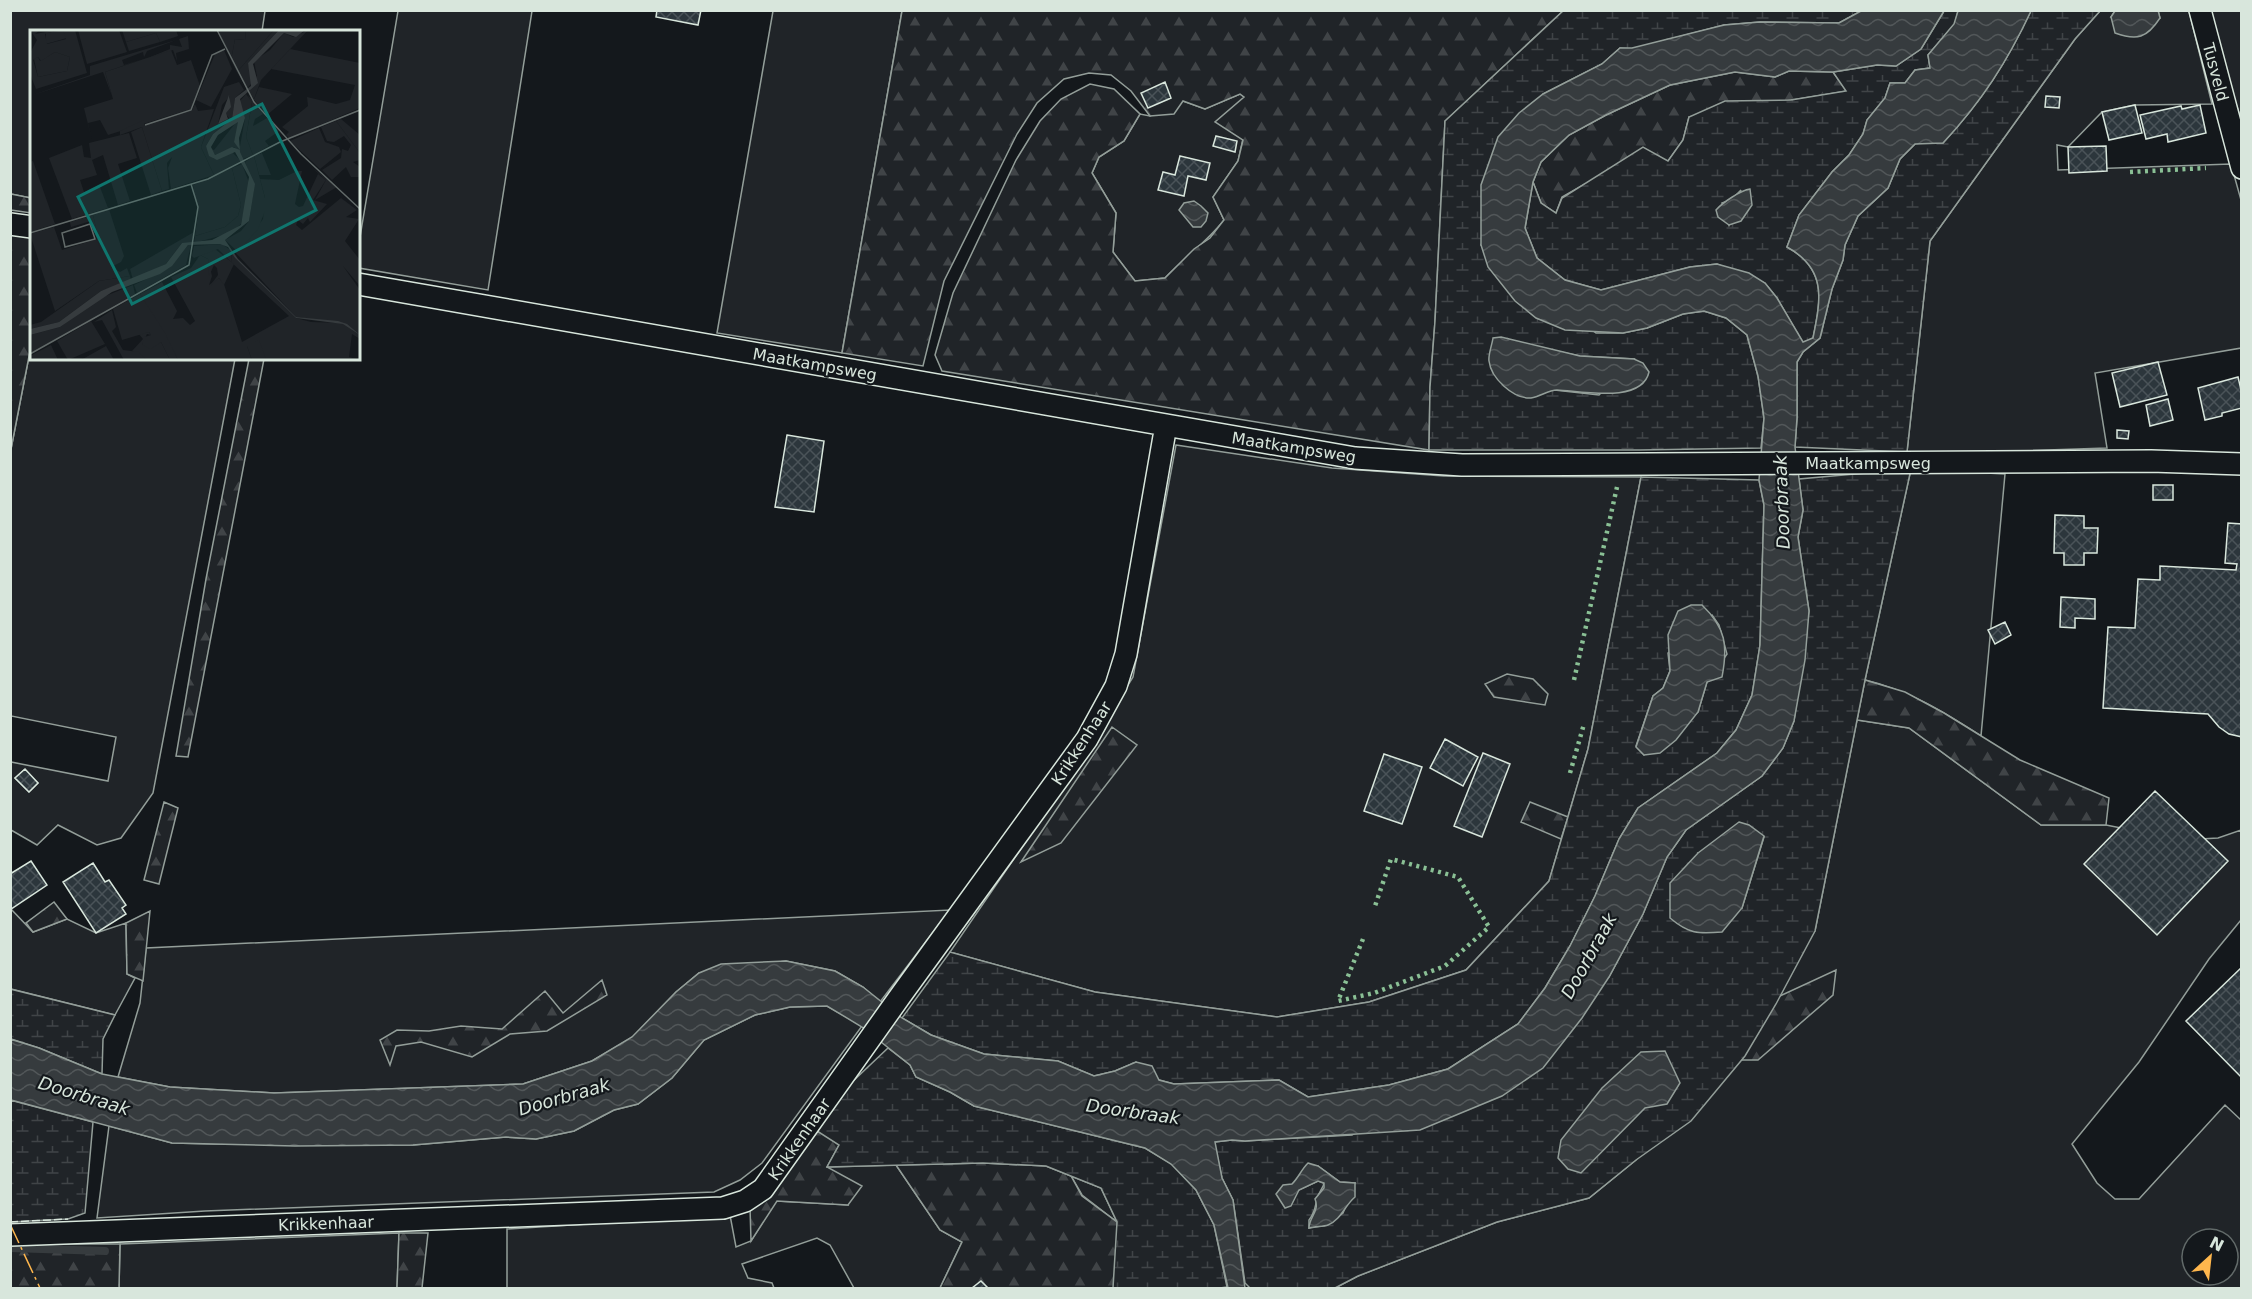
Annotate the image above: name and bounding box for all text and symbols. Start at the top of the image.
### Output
inset map [30,30,360,360]
street label: Tusveld [2198,40,2232,103]
street label: Maatkampsweg [751,344,878,385]
street label: Maatkampsweg [1230,428,1357,467]
water label: Doorbraak [1769,453,1794,550]
street label: Maatkampsweg [1805,454,1931,473]
street label: Krikkenhaar [1047,698,1116,789]
water label: Doorbraak [1556,908,1621,1002]
water label: Doorbraak [36,1072,134,1120]
water label: Doorbraak [515,1073,614,1120]
street label: Krikkenhaar [764,1094,835,1184]
water label: Doorbraak [1085,1095,1183,1129]
street label: Krikkenhaar [278,1212,375,1235]
north arrow [2180,1227,2240,1287]
text: N [2206,1233,2227,1256]

